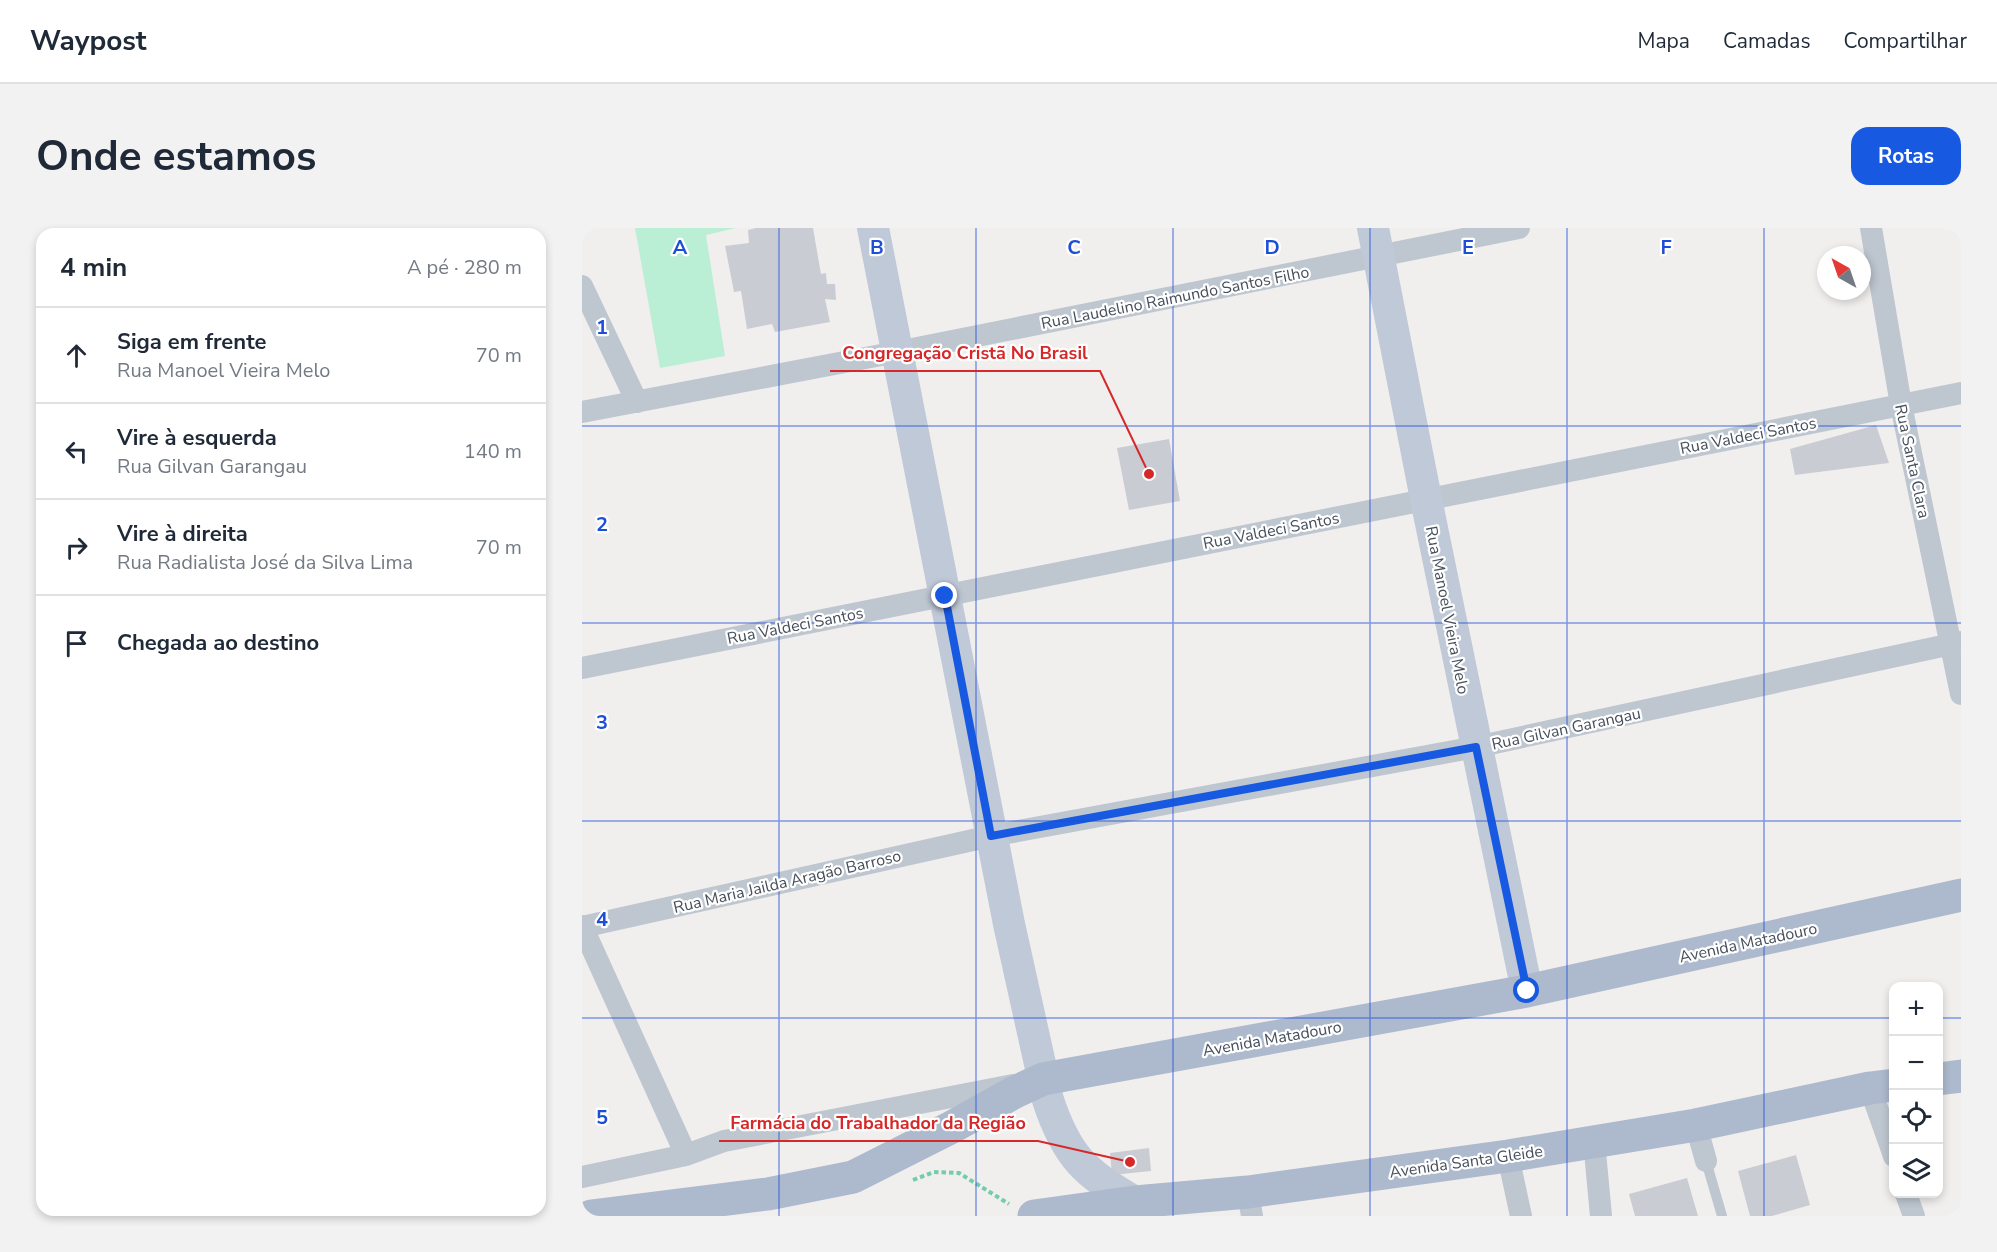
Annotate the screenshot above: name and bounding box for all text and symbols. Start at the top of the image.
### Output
text: Waypost [30,22,147,60]
text: Mapa [1638,27,1690,55]
text: Camadas [1723,27,1810,55]
text: Compartilhar [1843,27,1967,55]
button: Rotas [1851,127,1961,185]
text: Onde estamos [36,128,317,185]
text: A [673,234,688,261]
text: B [870,234,884,261]
text: C [1067,234,1081,261]
text: D [1264,234,1280,261]
text: E [1462,234,1474,261]
text: F [1660,234,1672,261]
north arrow [1817,246,1871,300]
text: 4 min [60,250,127,285]
text: A pé · 280 m [407,254,522,281]
street label: Rua Laudelino Raimundo Santos Filho [1039,261,1311,335]
text: 1 [596,314,608,341]
text: Siga em frente [117,327,266,357]
callout: Congregação Cristã No Brasil [830,335,1100,371]
icon: ahead [60,339,93,372]
text: Congregação Cristã No Brasil [842,341,1088,365]
text: 70 m [476,342,522,369]
text: Rua Manoel Vieira Melo [117,357,330,384]
street label: Rua Santa Clara [1889,402,1935,520]
street label: Rua Valdeci Santos [1678,412,1818,460]
text: Vire à esquerda [117,423,277,453]
icon: left [60,435,93,468]
text: 140 m [464,438,522,465]
text: Rua Gilvan Garangau [117,453,307,480]
street label: Rua Valdeci Santos [1201,507,1341,555]
text: 2 [596,511,608,538]
text: Vire à direita [117,519,248,549]
street label: Rua Manoel Vieira Melo [1420,524,1474,696]
icon: right [60,531,93,564]
text: 70 m [476,534,522,561]
text: Rua Radialista José da Silva Lima [117,549,413,576]
route end [931,582,957,608]
street label: Rua Valdeci Santos [725,602,865,650]
icon: arrive [60,627,93,660]
text: Chegada ao destino [117,628,319,658]
street label: Rua Gilvan Garangau [1490,702,1643,756]
text: 3 [596,709,608,736]
street label: Rua Maria Jailda Aragão Barroso [671,845,903,919]
text: 4 [596,906,608,933]
street label: Avenida Matadouro [1677,918,1819,968]
route start [1513,977,1539,1003]
map controls [1889,982,1943,1198]
button: + [1889,982,1943,1036]
street label: Avenida Matadouro [1201,1016,1343,1062]
button: − [1889,1036,1943,1090]
button: locate [1889,1090,1943,1144]
text: 5 [596,1104,608,1131]
callout: Farmácia do Trabalhador da Região [719,1105,1038,1141]
text: Farmácia do Trabalhador da Região [730,1111,1026,1135]
street label: Avenida Santa Gleide [1388,1140,1544,1184]
button: layers [1889,1144,1943,1198]

